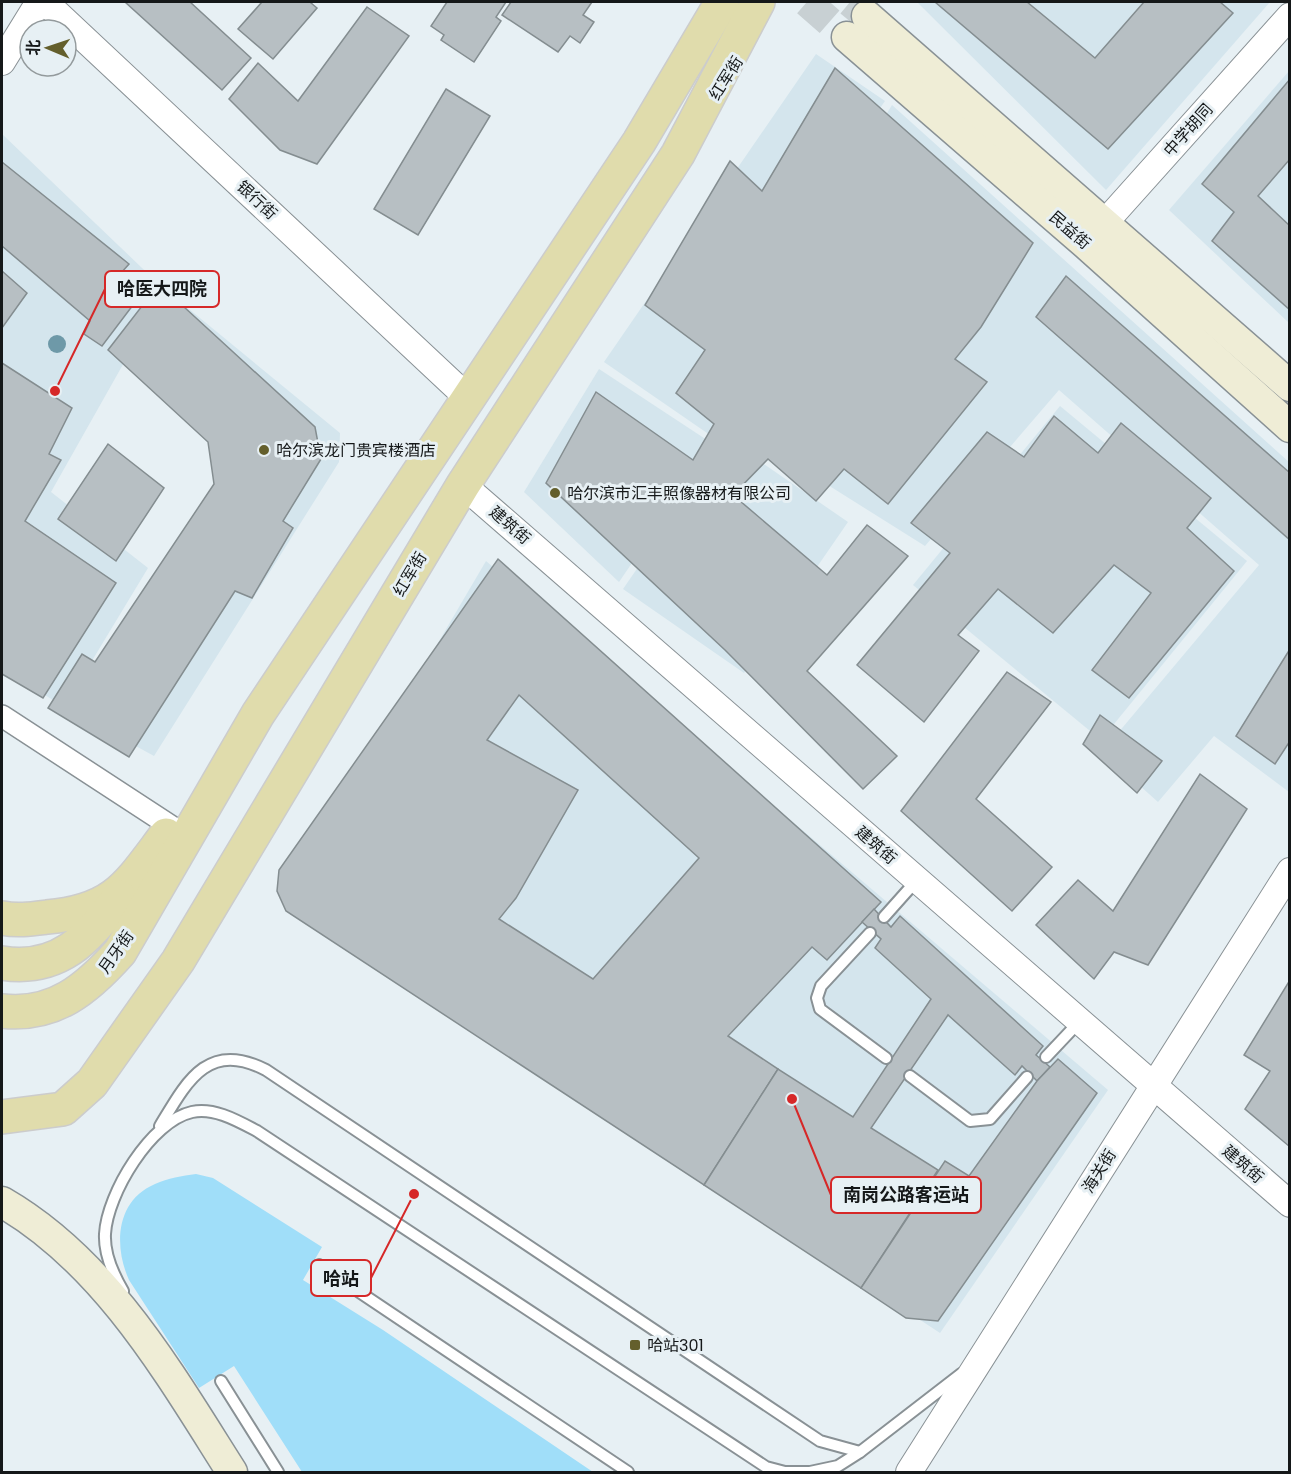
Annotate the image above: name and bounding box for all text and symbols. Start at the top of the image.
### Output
north arrow [18,18,78,78]
text: 北 [22,39,45,56]
street label: 红军街 [704,52,748,104]
street label: 中学胡同 [1158,99,1218,161]
street label: 银行街 [232,175,282,225]
street label: 民益街 [1044,206,1096,254]
callout: 哈医大四院 [105,271,219,307]
text: 哈医大四院 [117,276,207,301]
place label: 哈尔滨龙门贵宾楼酒店 [276,439,436,462]
marker: 哈尔滨龙门贵宾楼酒店 [257,443,271,457]
place label: 哈尔滨市汇丰照像器材有限公司 [567,482,791,505]
marker: 哈尔滨市汇丰照像器材有限公司 [548,486,562,500]
street label: 建筑街 [484,501,536,549]
street label: 红军街 [388,547,432,601]
street label: 建筑街 [850,821,902,869]
street label: 月牙街 [93,926,139,978]
street label: 建筑街 [1217,1140,1269,1188]
street label: 海关街 [1077,1145,1121,1197]
callout: 南岗公路客运站 [831,1177,981,1213]
text: 南岗公路客运站 [843,1182,969,1207]
callout: 哈站 [311,1260,371,1296]
text: 哈站 [323,1266,359,1291]
place label: 哈站301 [647,1334,704,1357]
marker: 哈站301 [628,1338,642,1352]

